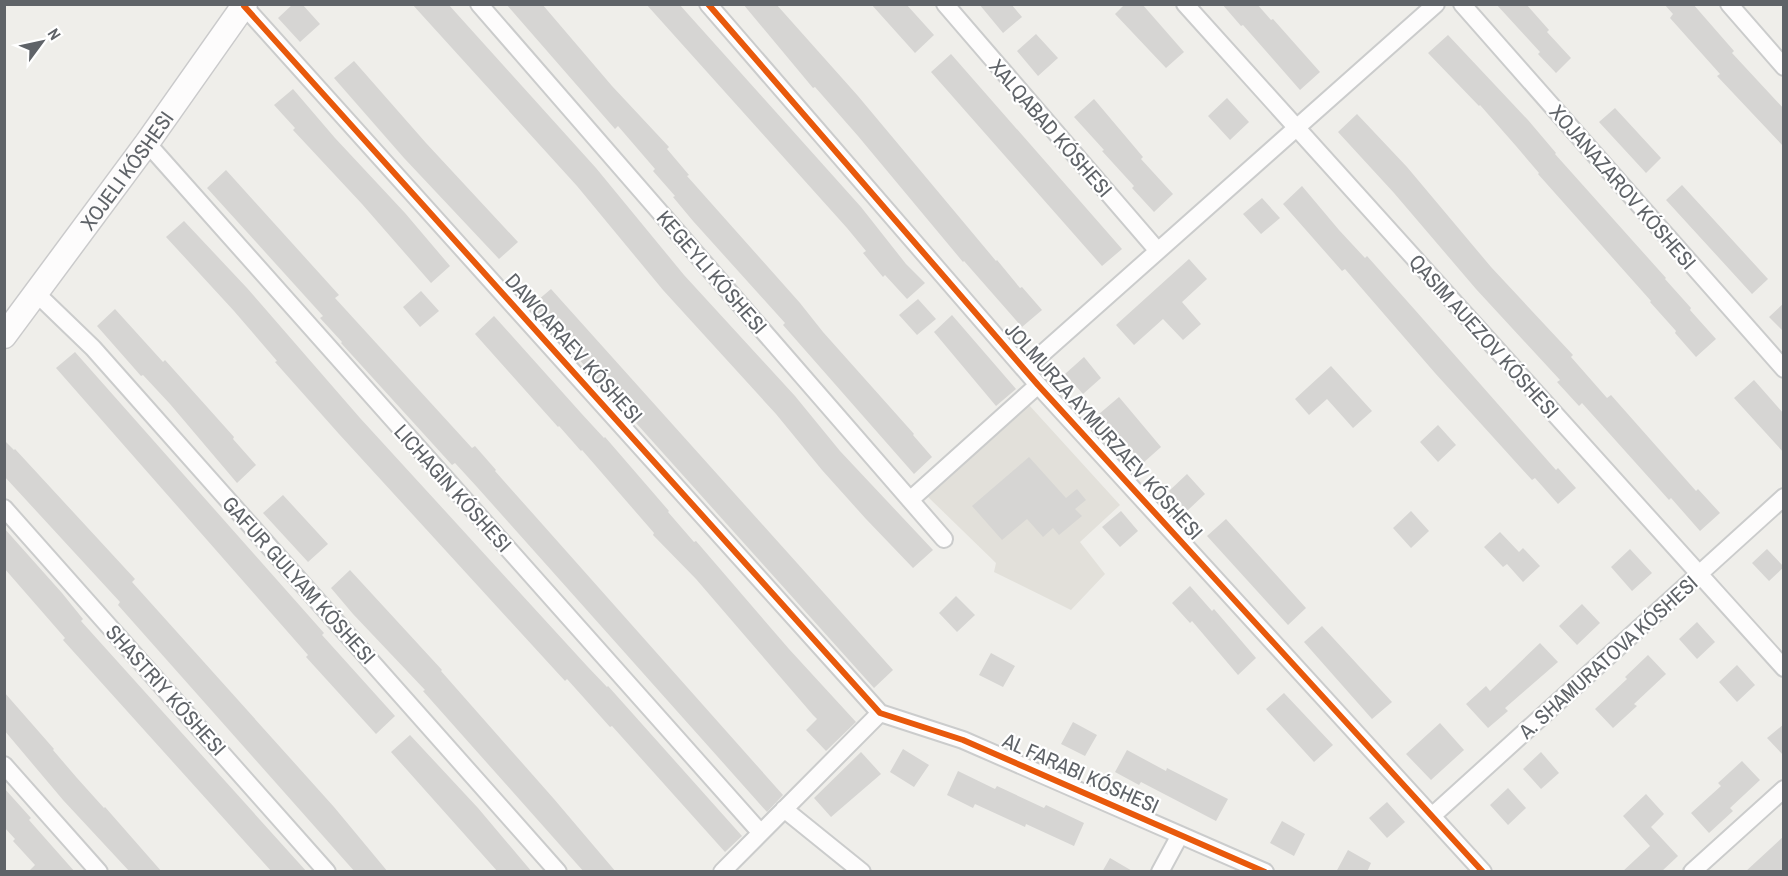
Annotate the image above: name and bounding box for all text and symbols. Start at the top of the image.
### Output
north arrow [12,12,72,72]
text: N [43,24,66,44]
street label: XALQABAD KÓSHESI [983,53,1119,203]
street label: XOJANAZAROV KÓSHESI [1543,98,1703,276]
street label: XOJELI KÓSHESI [73,105,180,236]
street label: KEGEYLI KÓSHESI [650,204,774,340]
street label: QASIM AUEZOV KÓSHESI [1402,248,1566,424]
street label: DAWQARAEV KÓSHESI [499,267,649,429]
street label: JOLMURZA AYMURZAEV KÓSHESI [999,316,1209,546]
street label: LICHAGIN KÓSHESI [388,418,518,558]
street label: GAFUR GULYAM KÓSHESI [216,490,382,670]
street label: A. SHAMURATOVA KÓSHESI [1511,569,1704,746]
street label: SHASTRIY KÓSHESI [99,618,233,762]
street label: AL FARABI KÓSHESI [998,725,1164,820]

